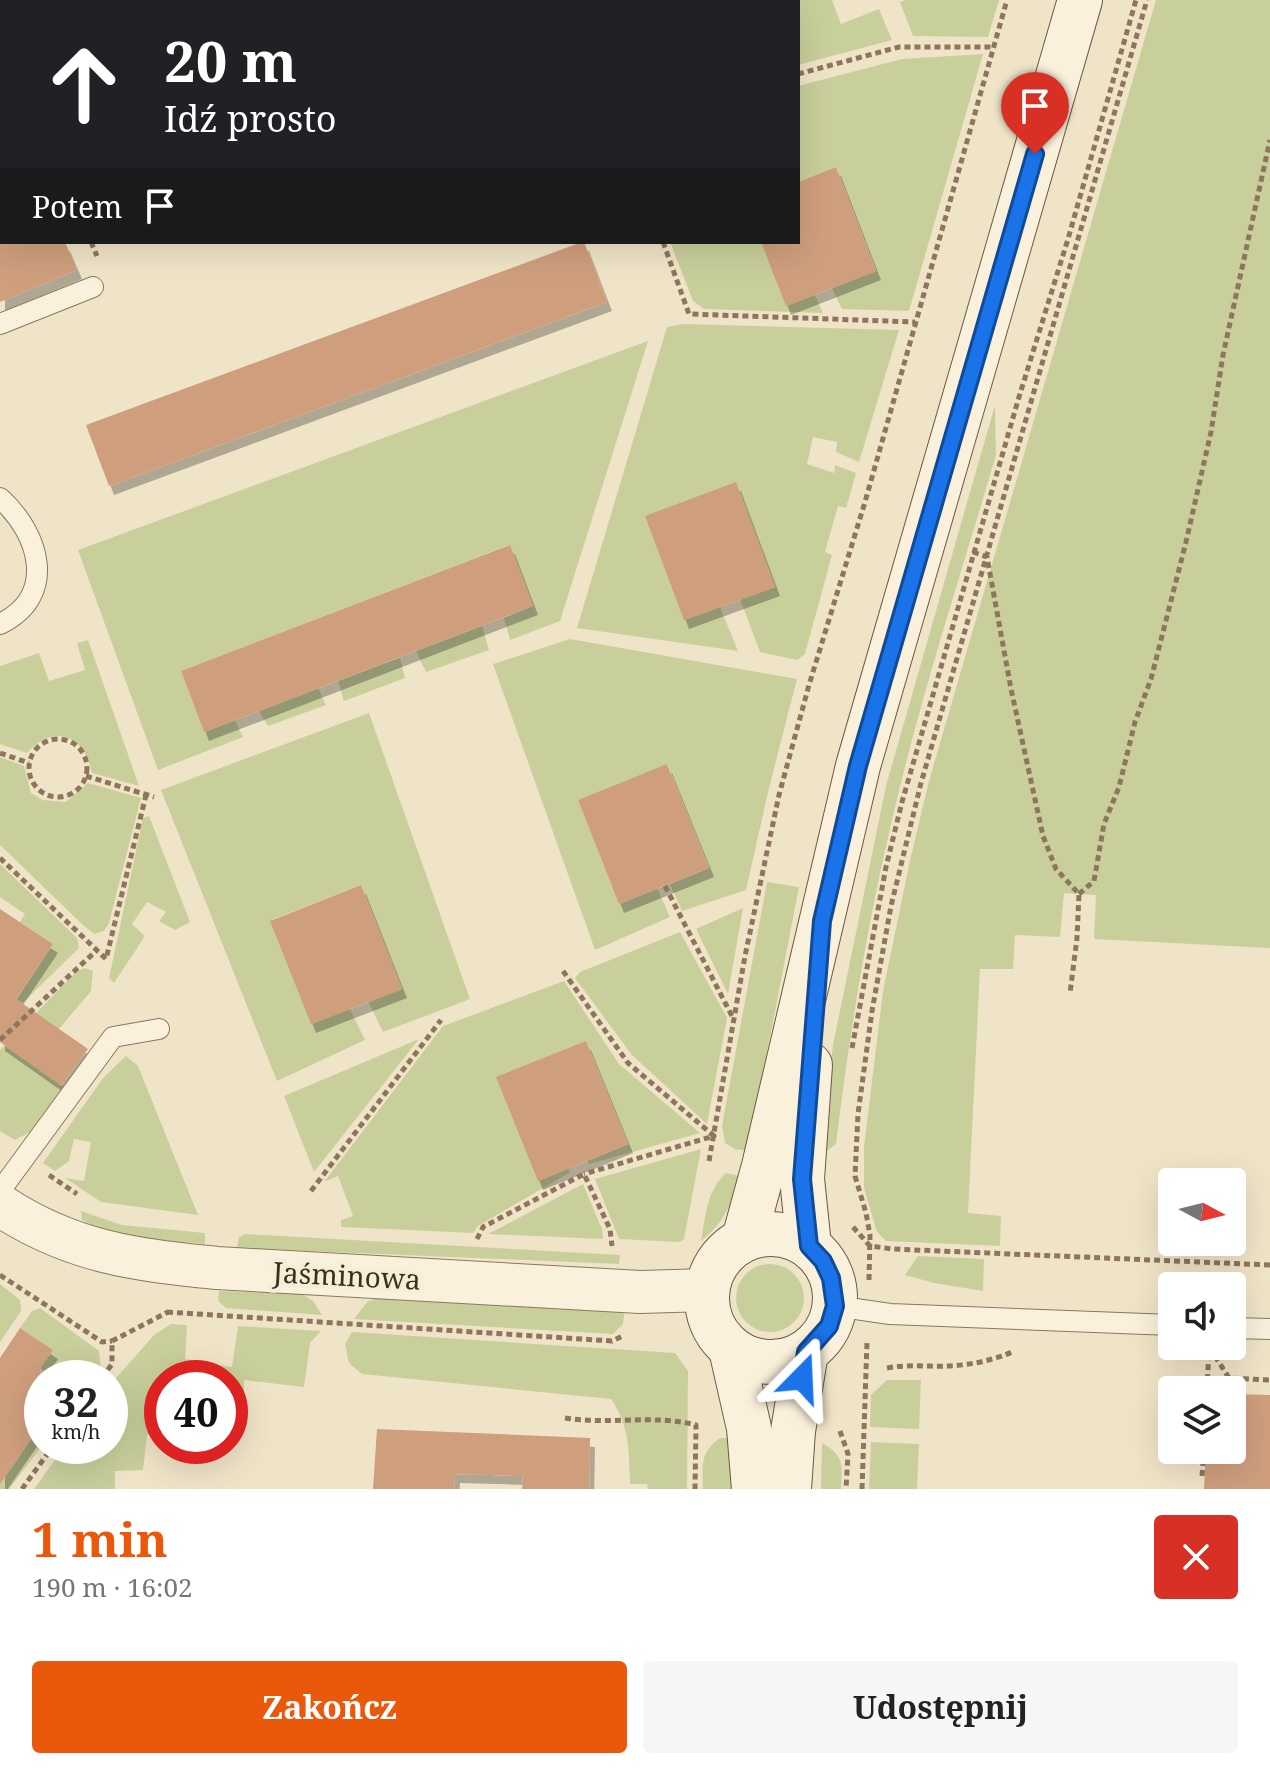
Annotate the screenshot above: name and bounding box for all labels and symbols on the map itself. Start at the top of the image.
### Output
pin [1001,72,1069,154]
north arrow [1158,1168,1246,1256]
street label: Jaśminowa [271,1252,422,1298]
position arrow [760,1336,844,1420]
speed limit sign: 40 [144,1360,248,1464]

